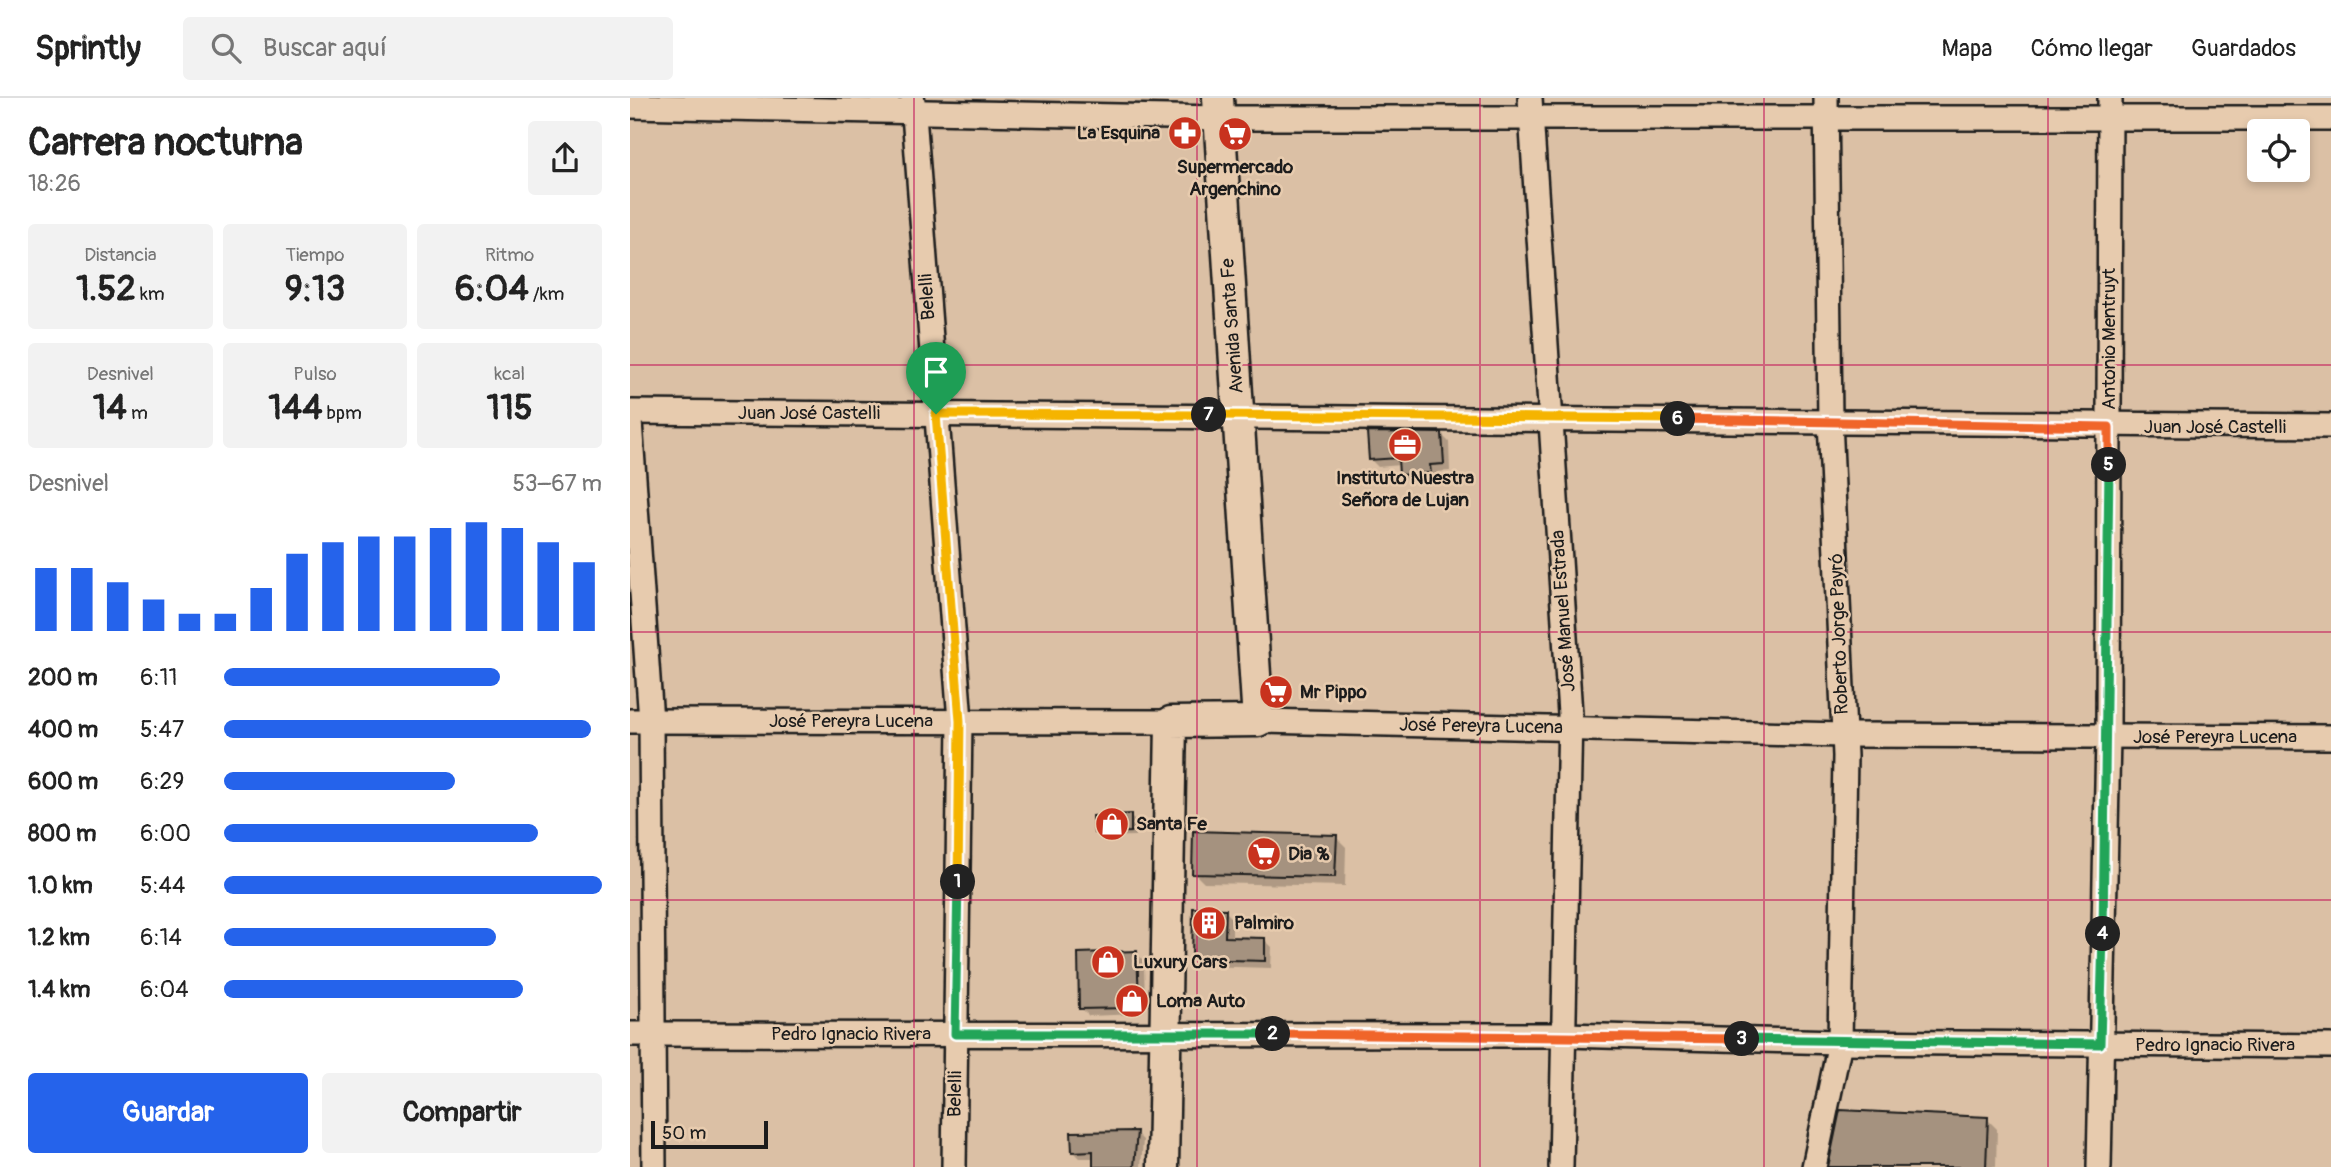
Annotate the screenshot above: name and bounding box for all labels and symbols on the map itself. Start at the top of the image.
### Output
pharmacy icon: La Esquina [1166,114,1204,152]
supermarket icon: Supermercado Argenchino [1216,115,1254,153]
place label: La Esquina [1077,121,1160,145]
place label: Supermercado Argenchino [1177,155,1294,201]
street label: Avenida Santa Fe [1215,257,1249,395]
street label: Antonio Mentruyt [2097,268,2121,410]
street label: Belelli [913,273,941,321]
pin [906,342,966,414]
pin: 7 [1192,398,1226,432]
street label: Juan José Castelli [738,401,880,425]
pin: 6 [1660,402,1696,436]
street label: Juan José Castelli [2144,415,2286,439]
office icon: Instituto Nuestra Señora de Lujan [1386,426,1424,464]
pin: 5 [2092,448,2126,482]
place label: Instituto Nuestra Señora de Lujan [1336,466,1474,512]
street label: José Manuel Estrada [1545,529,1581,693]
street label: Roberto Jorge Payró [1824,553,1854,715]
supermarket icon: Mr Pippo [1257,673,1295,711]
place label: Mr Pippo [1300,680,1367,704]
street label: José Pereyra Lucena [769,709,933,733]
street label: José Pereyra Lucena [1399,713,1563,739]
street label: José Pereyra Lucena [2133,725,2297,749]
shop icon: Santa Fe [1093,805,1131,843]
place label: Santa Fe [1136,812,1207,836]
supermarket icon: Dia % [1245,835,1283,873]
place label: Dia % [1288,842,1330,866]
pin: 1 [940,864,976,900]
building icon: Palmiro [1190,904,1228,942]
place label: Palmiro [1234,911,1295,935]
pin: 4 [2086,916,2120,952]
shop icon: Luxury Cars [1089,943,1127,981]
place label: Luxury Cars [1133,950,1228,974]
shop icon: Loma Auto [1113,982,1151,1020]
place label: Loma Auto [1156,989,1246,1013]
pin: 2 [1256,1016,1290,1052]
pin: 3 [1724,1021,1760,1056]
street label: Pedro Ignacio Rivera [771,1022,931,1046]
street label: Pedro Ignacio Rivera [2135,1033,2295,1057]
street label: Belelli [943,1071,967,1117]
scale bar [651,1118,768,1150]

